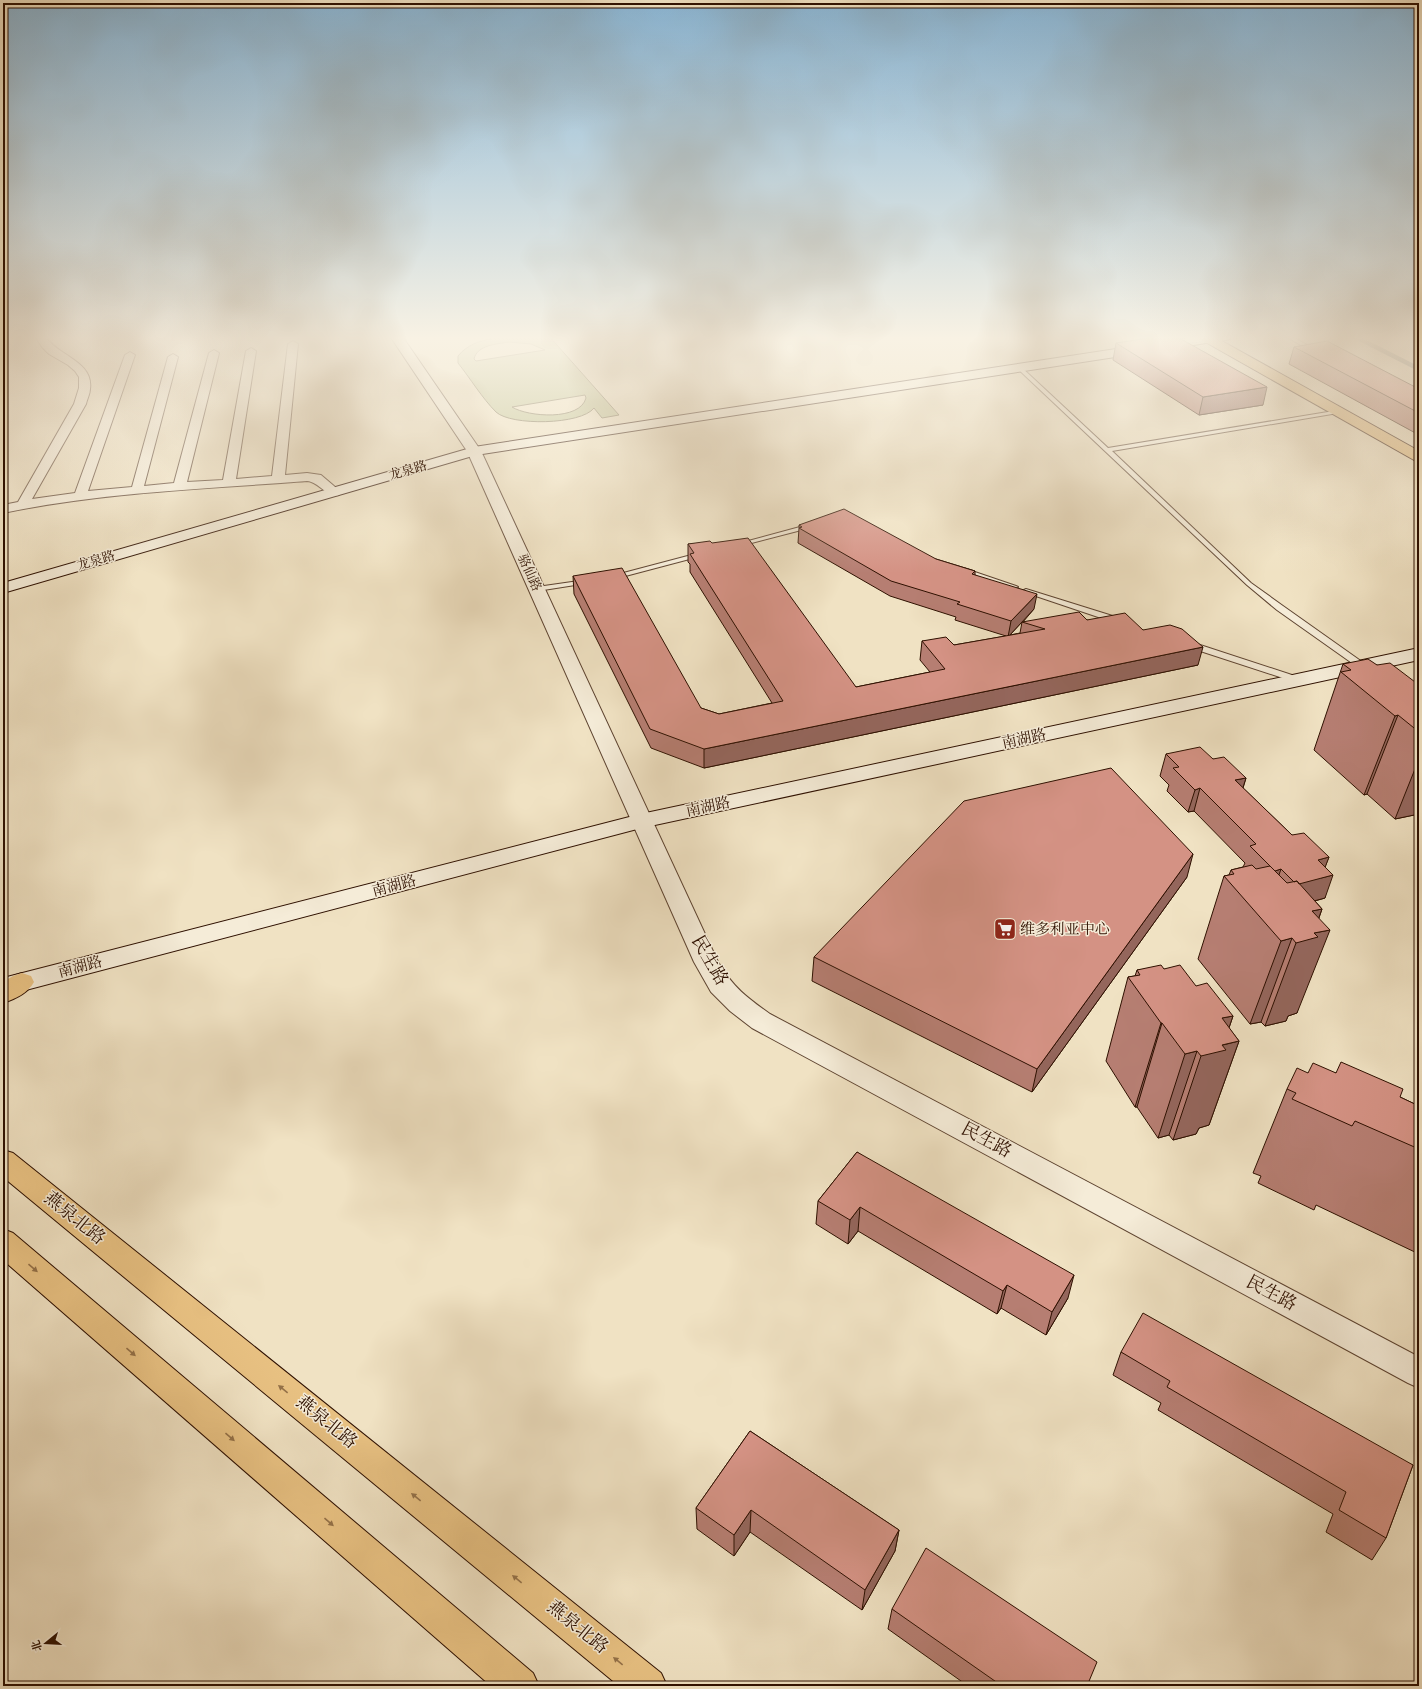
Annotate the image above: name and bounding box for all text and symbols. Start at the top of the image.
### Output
street label: 龙泉路 [387,457,429,485]
street label: 龙泉路 [75,547,117,575]
street label: 骆仙路 [513,552,545,594]
street label: 南湖路 [1000,725,1048,753]
street label: 南湖路 [684,793,732,821]
street label: 南湖路 [370,871,418,901]
supermarket icon: 维多利亚中心 [992,916,1018,942]
place label: 维多利亚中心 [1020,920,1110,939]
street label: 民生路 [686,932,732,990]
street label: 南湖路 [56,952,104,982]
street label: 民生路 [957,1118,1015,1164]
street label: 燕泉北路 [39,1187,109,1251]
one-way arrow [27,1263,38,1272]
street label: 民生路 [1242,1271,1300,1317]
one-way arrow [126,1348,137,1357]
one-way arrow [278,1384,288,1393]
street label: 燕泉北路 [291,1391,361,1455]
one-way arrow [225,1432,235,1442]
one-way arrow [411,1493,422,1502]
one-way arrow [323,1517,334,1526]
one-way arrow [512,1575,523,1584]
street label: 燕泉北路 [542,1596,612,1660]
north arrow [26,1623,66,1663]
text: 北 [29,1638,46,1653]
one-way arrow [613,1657,623,1666]

